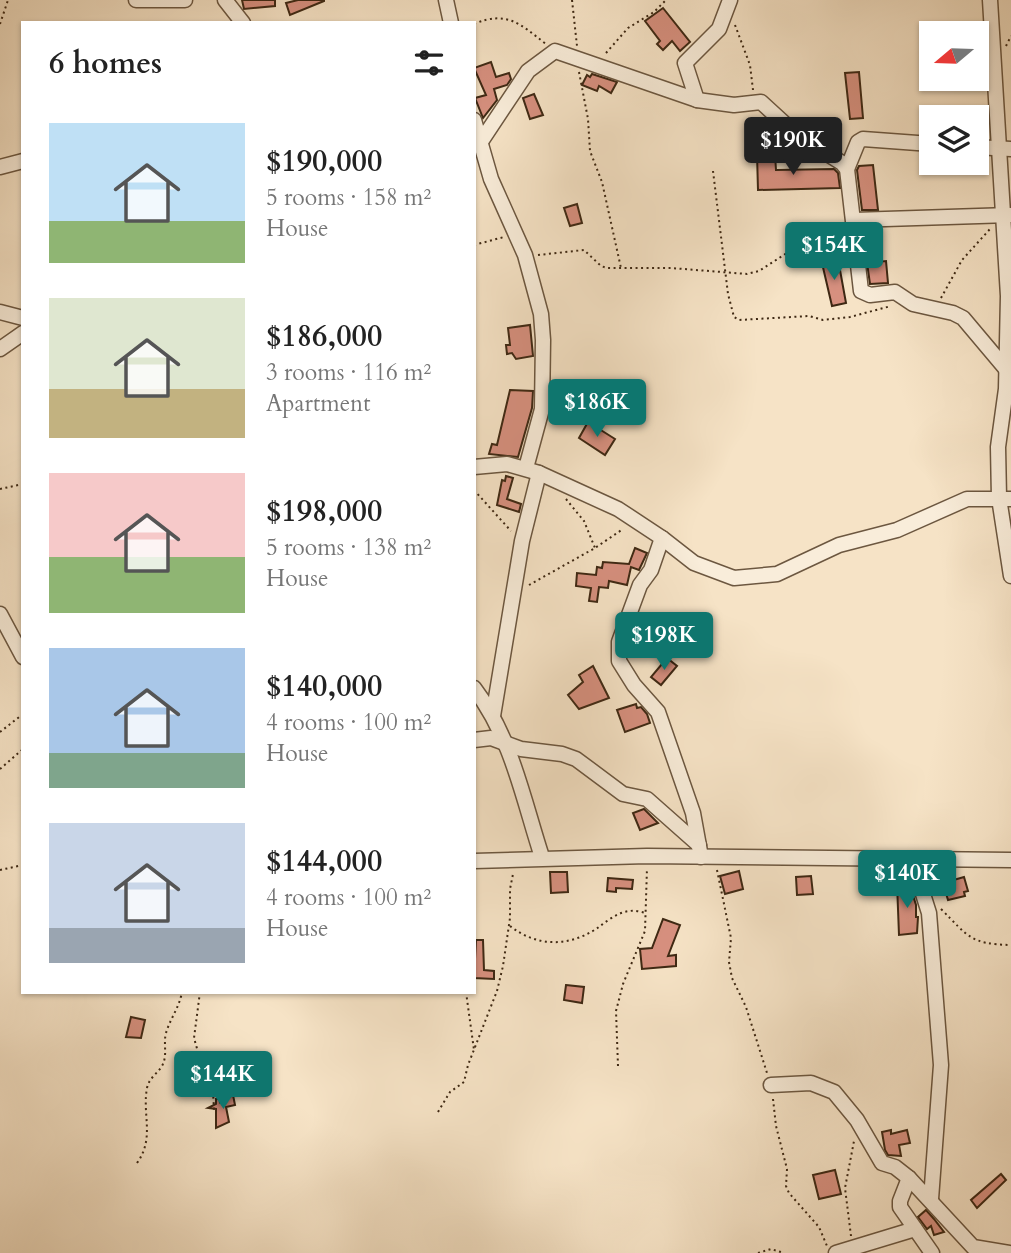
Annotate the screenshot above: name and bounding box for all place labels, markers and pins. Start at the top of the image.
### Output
pin: $190K [744,118,842,177]
pin: $154K [785,222,883,282]
pin: $186K [548,380,646,439]
pin: $198K [615,612,713,672]
pin: $140K [858,850,956,910]
pin: $144K [174,1052,272,1111]

